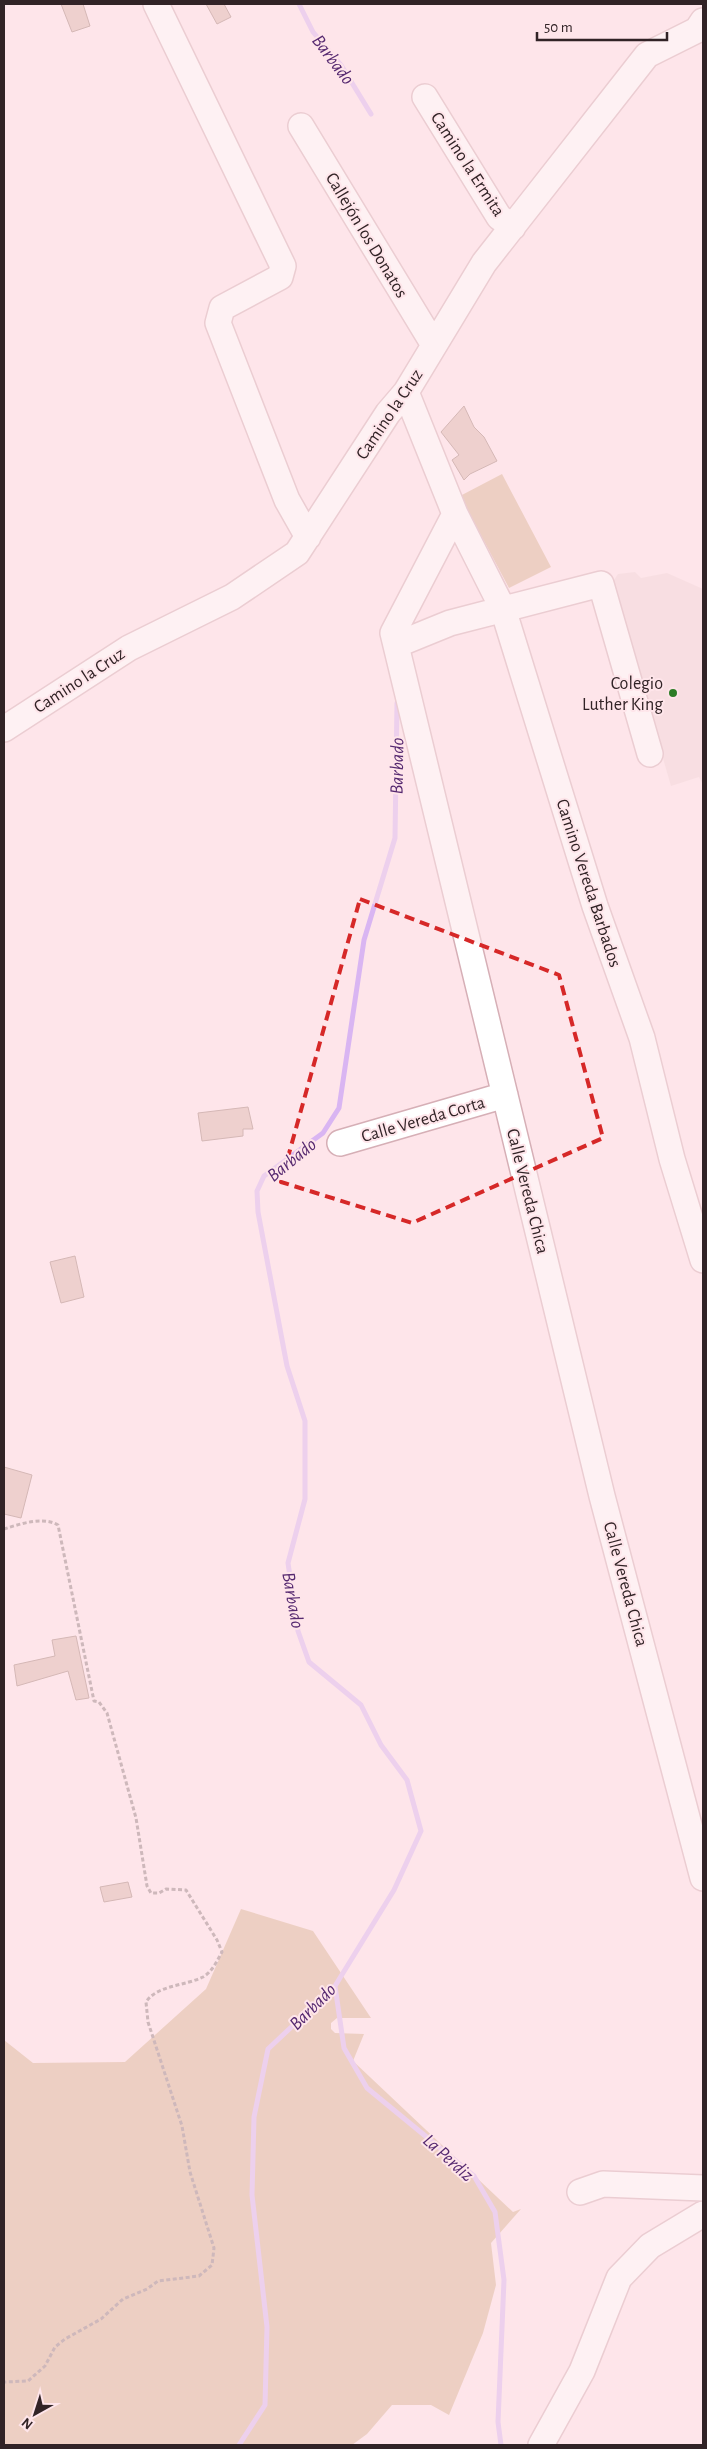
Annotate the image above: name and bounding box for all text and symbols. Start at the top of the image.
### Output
scale bar [537,10,667,42]
text: 50 m [544,20,573,35]
water label: Barbado [308,31,358,89]
street label: Camino la Ermita [427,109,507,220]
street label: Callejón los Donatos [322,170,411,301]
street label: Camino la Cruz [353,366,427,463]
street label: Camino la Cruz [31,645,128,717]
place label: Colegio Luther King [582,675,663,714]
marker: Colegio Luther King [667,687,679,699]
water label: Barbado [388,737,407,795]
street label: Camino Vereda Barbados [552,797,624,970]
street label: Calle Vereda Corta [359,1094,487,1146]
street label: Calle Vereda Chica [503,1127,551,1256]
water label: Barbado [264,1135,320,1185]
street label: Calle Vereda Chica [600,1520,650,1649]
water label: Barbado [278,1571,307,1630]
water label: Barbado [286,1980,340,2034]
water label: La Perdiz [419,2131,477,2186]
north arrow [10,2389,60,2439]
text: N [19,2415,36,2432]

